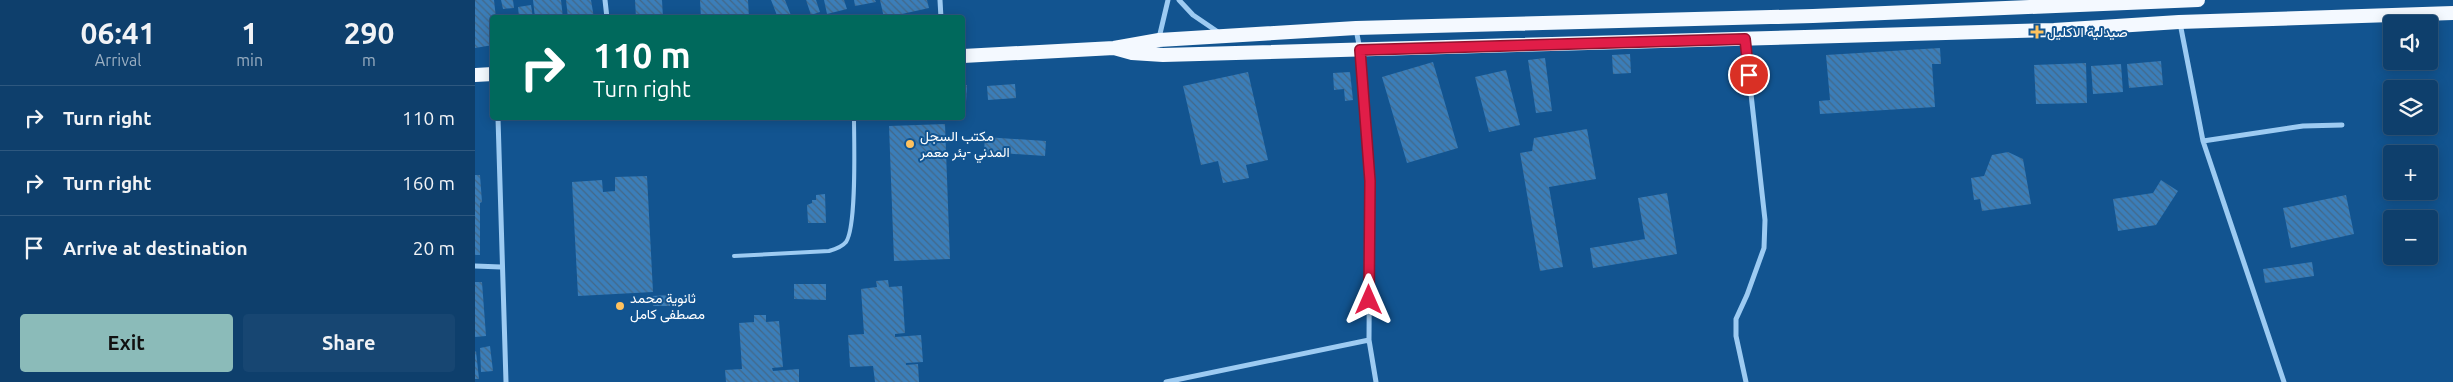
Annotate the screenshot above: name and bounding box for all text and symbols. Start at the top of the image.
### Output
map controls [2383,15,2438,265]
button: sound [2383,15,2438,70]
text: 06:41 [81,16,156,50]
text: 1 [241,16,258,50]
text: 290 [344,16,394,50]
place label: صيدلية الاكليل [2047,24,2128,41]
marker: صيدلية الاكليل [2031,26,2043,38]
icon: right [510,35,575,100]
text: 110 m [593,35,691,75]
text: Arrival [95,51,141,69]
text: min [236,51,263,69]
text: m [362,51,376,69]
pin [1728,54,1770,96]
icon: arrive [1735,61,1763,89]
text: Turn right [593,76,691,101]
button: layers [2383,80,2438,135]
icon: right [20,104,48,132]
text: Turn right [63,107,151,129]
text: 110 m [402,107,455,129]
place label: مكتب السجل المدني -بئر معمر [919,128,1010,164]
marker: مكتب السجل المدني -بئر معمر [904,138,916,150]
button: + [2383,145,2438,200]
icon: right [20,169,48,197]
text: Turn right [63,172,151,194]
text: 160 m [402,172,455,194]
button: − [2383,210,2438,265]
icon: arrive [20,234,48,262]
text: Arrive at destination [63,237,248,259]
text: 20 m [413,237,455,259]
position arrow [1342,273,1394,325]
place label: ثانوية محمد مصطفى كامل [630,290,705,323]
marker: ثانوية محمد مصطفى كامل [614,300,626,312]
button: Exit [20,314,233,372]
button: Share [243,314,455,372]

